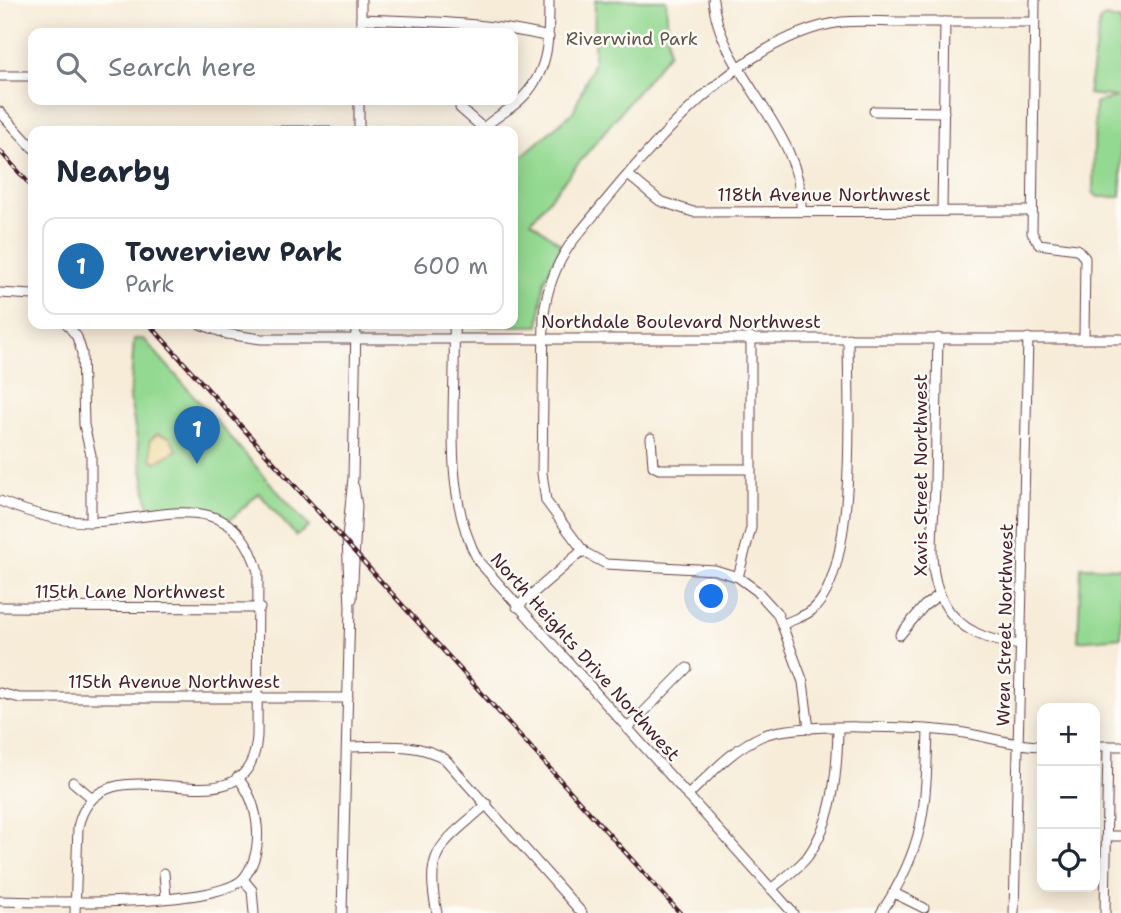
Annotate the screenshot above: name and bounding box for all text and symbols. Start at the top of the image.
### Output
park label: Riverwind Park [566,27,698,51]
search box [28,28,518,105]
icon: search [52,48,90,86]
text: Search here [108,49,257,84]
text: Nearby [56,151,171,192]
street label: 118th Avenue Northwest [717,183,931,207]
text: Towerview Park [125,234,343,269]
text: 1 [76,251,86,281]
text: 600 m [413,251,488,281]
text: Park [125,269,174,299]
street label: Northdale Boulevard Northwest [541,310,821,334]
street label: Xavis Street Northwest [909,374,933,576]
pin: 1 [174,406,220,464]
street label: Wren Street Northwest [991,523,1019,727]
street label: North Heights Drive Northwest [485,548,685,766]
your location [694,579,728,613]
street label: 115th Lane Northwest [35,580,225,604]
street label: 115th Avenue Northwest [68,670,280,694]
map controls [1037,703,1100,892]
button: + [1037,703,1100,766]
button: − [1037,766,1100,829]
button: locate [1037,829,1100,892]

